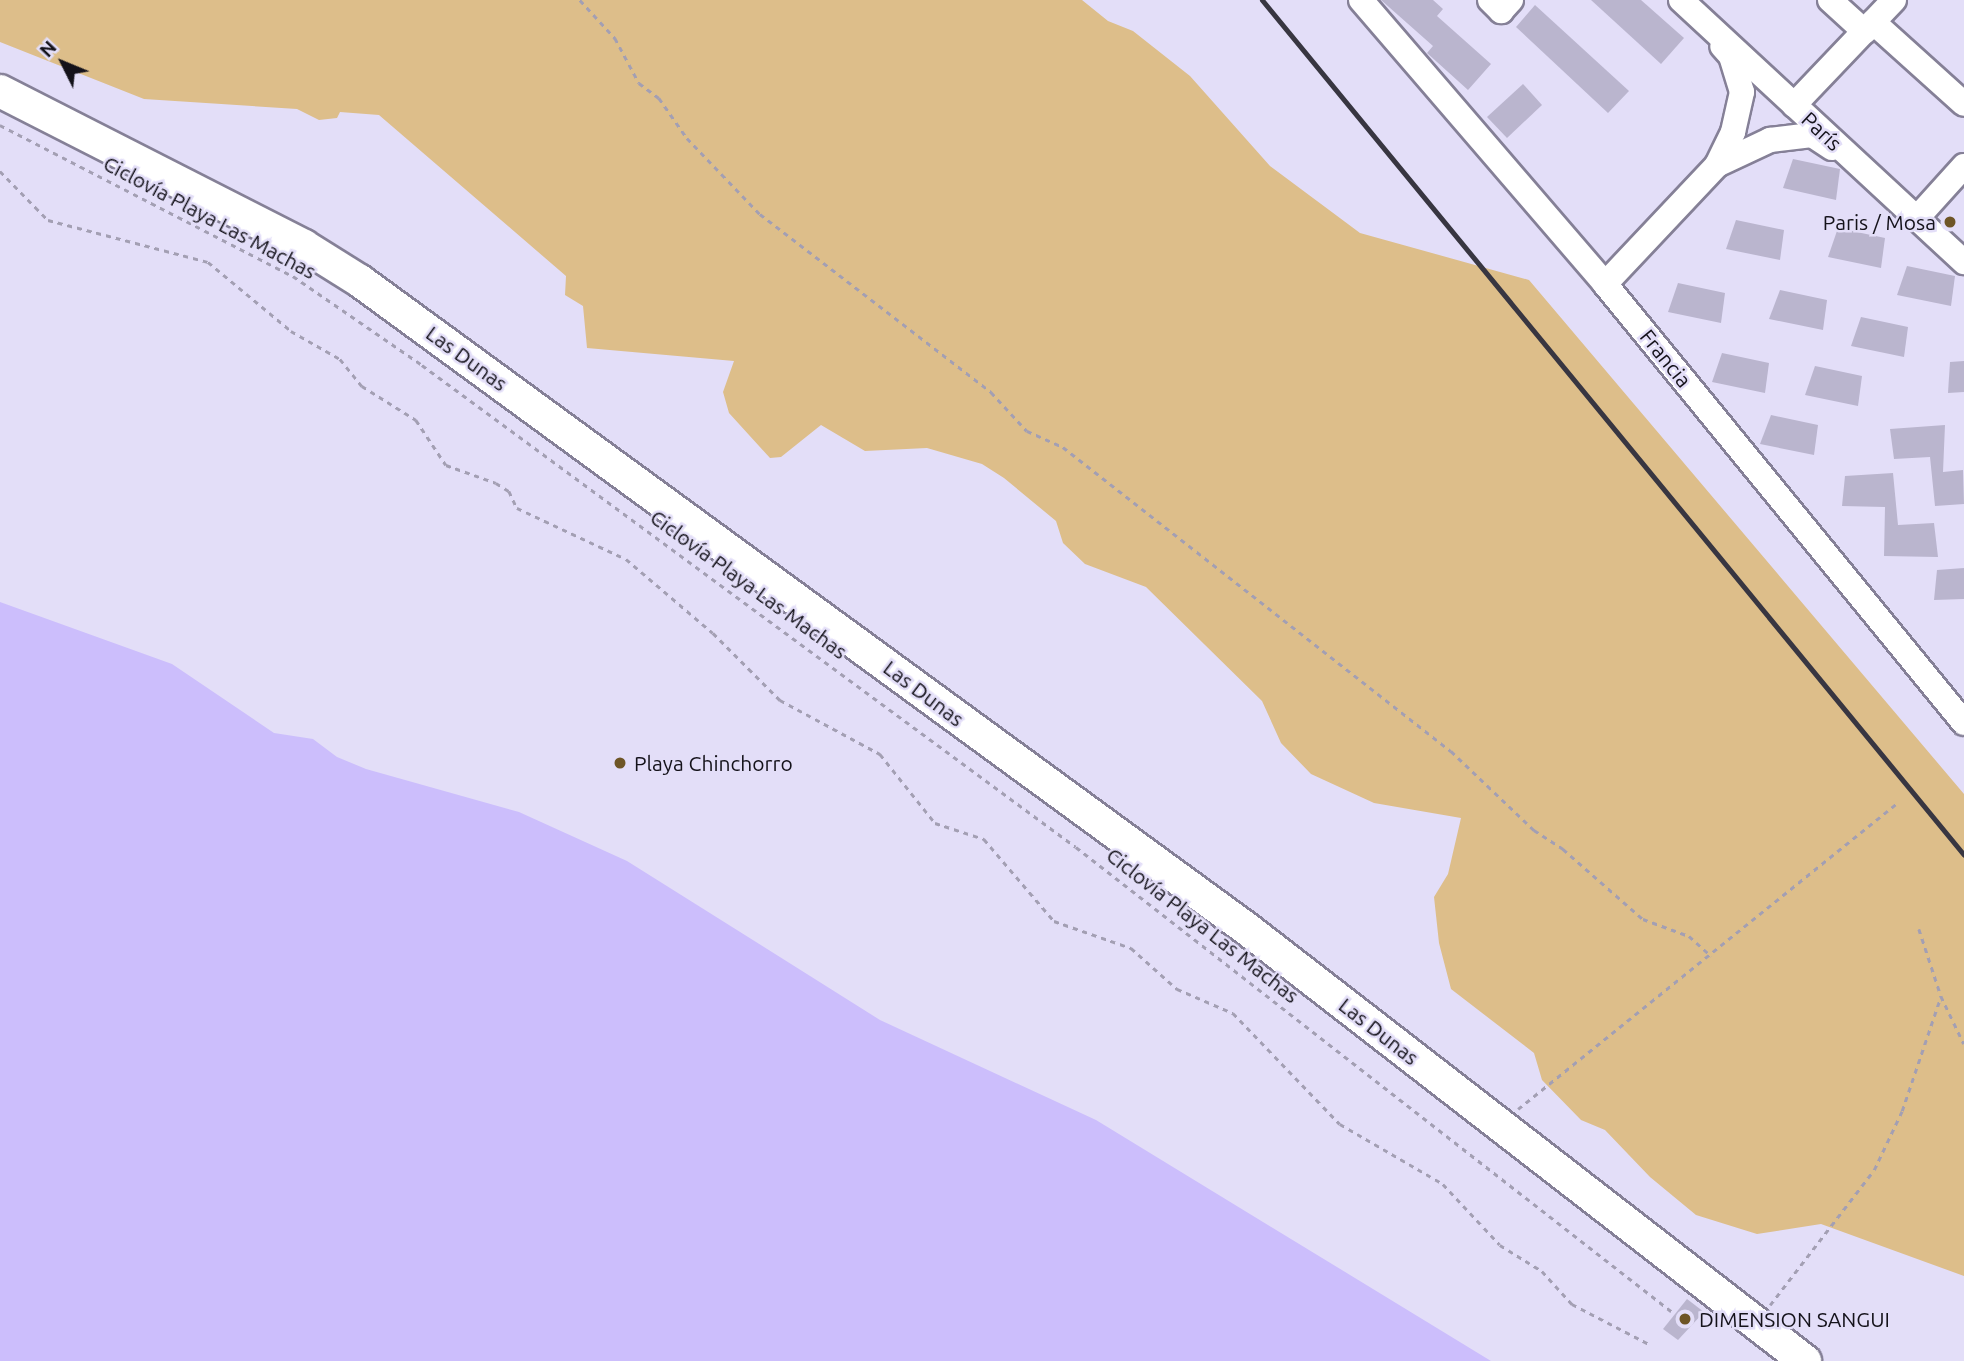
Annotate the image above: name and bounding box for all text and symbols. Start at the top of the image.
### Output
north arrow [28,28,98,98]
text: N [35,36,61,61]
street label: París [1797,106,1847,156]
street label: Ciclovía Playa Las Machas [99,150,321,284]
place label: Paris / Mosa [1823,209,1936,235]
marker: Paris / Mosa [1942,214,1958,230]
street label: Las Dunas [422,320,512,396]
street label: Francia [1635,324,1697,392]
street label: Ciclovía Playa Las Machas [646,504,852,664]
street label: Las Dunas [879,655,969,731]
place label: Playa Chinchorro [634,750,793,776]
marker: Playa Chinchorro [612,755,628,771]
street label: Ciclovía Playa Las Machas [1102,842,1304,1008]
street label: Las Dunas [1334,992,1424,1070]
place label: DIMENSION SANGUI [1699,1306,1890,1332]
marker: DIMENSION SANGUI [1677,1311,1693,1327]

